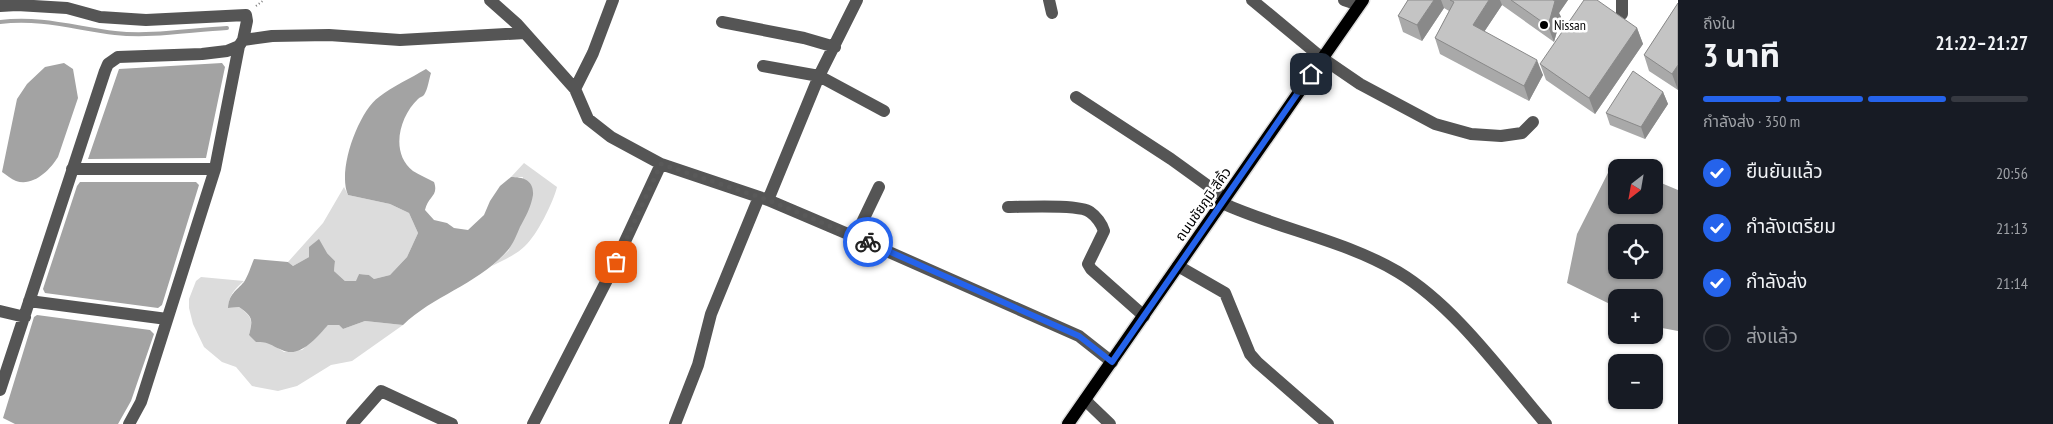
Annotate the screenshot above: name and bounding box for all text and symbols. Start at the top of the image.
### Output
text: ถึงใน [1703,13,1736,33]
place label: Nissan [1554,16,1586,34]
marker: Nissan [1538,19,1550,31]
text: 21:22–21:27 [1935,31,2028,55]
text: 3 นาที [1703,34,1780,76]
pin [1290,53,1332,95]
icon: home [1297,60,1325,88]
text: กำลังส่ง · 350 m [1703,111,1800,131]
north arrow [1608,159,1662,214]
map controls [1608,159,1663,409]
icon: check [1703,159,1731,187]
text: ยืนยันแล้ว [1746,159,1823,183]
street label: ถนนชัยภูมิ-สีคิ้ว [1171,163,1235,244]
text: 20:56 [1996,163,2028,183]
icon: check [1703,214,1731,242]
text: กำลังเตรียม [1746,214,1836,238]
courier [843,217,893,267]
text: 21:13 [1996,218,2028,238]
button: locate [1608,224,1663,279]
icon: bike [854,228,882,256]
pin [595,241,637,283]
icon: bag [602,248,630,276]
icon: check [1703,269,1731,297]
text: กำลังส่ง [1746,269,1807,293]
text: 21:14 [1996,273,2028,293]
button: + [1608,289,1663,344]
text: ส่งแล้ว [1746,324,1798,348]
button: − [1608,354,1663,409]

